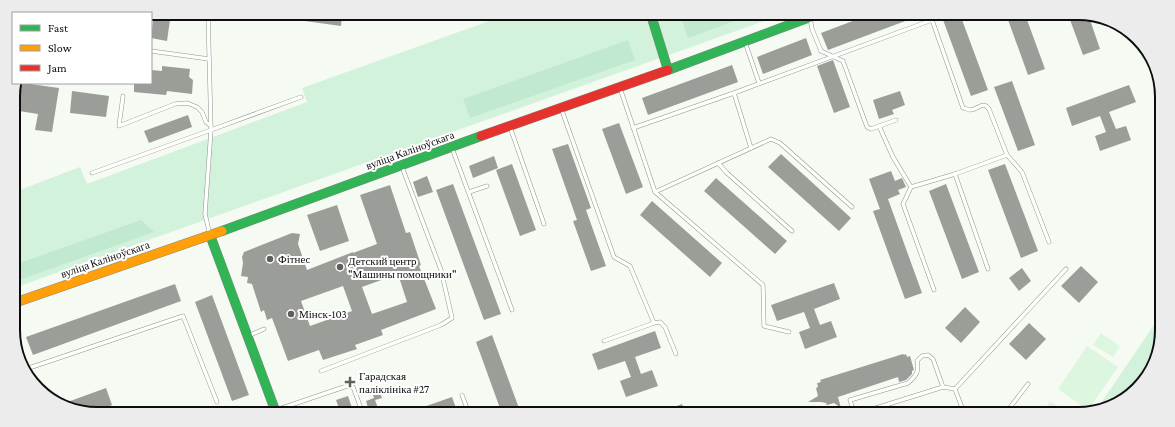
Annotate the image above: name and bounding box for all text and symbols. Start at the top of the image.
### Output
legend [12,12,152,84]
text: Fast [48,21,69,35]
text: Slow [48,41,72,55]
text: Jam [47,61,67,75]
street label: вуліца Каліноўскага [364,128,456,172]
street label: вуліца Каліноўскага [59,238,151,280]
place label: Фітнес [278,253,311,265]
marker: Фітнес [265,254,275,264]
place label: Детский центр "Машины помощники" [348,255,456,280]
marker: Детский центр "Машины помощники" [335,262,345,272]
place label: Мінск-103 [299,308,347,320]
marker: Мінск-103 [286,309,296,319]
place label: Гарадская паліклініка #27 [359,370,429,395]
marker: Гарадская паліклініка #27 [344,376,356,388]

